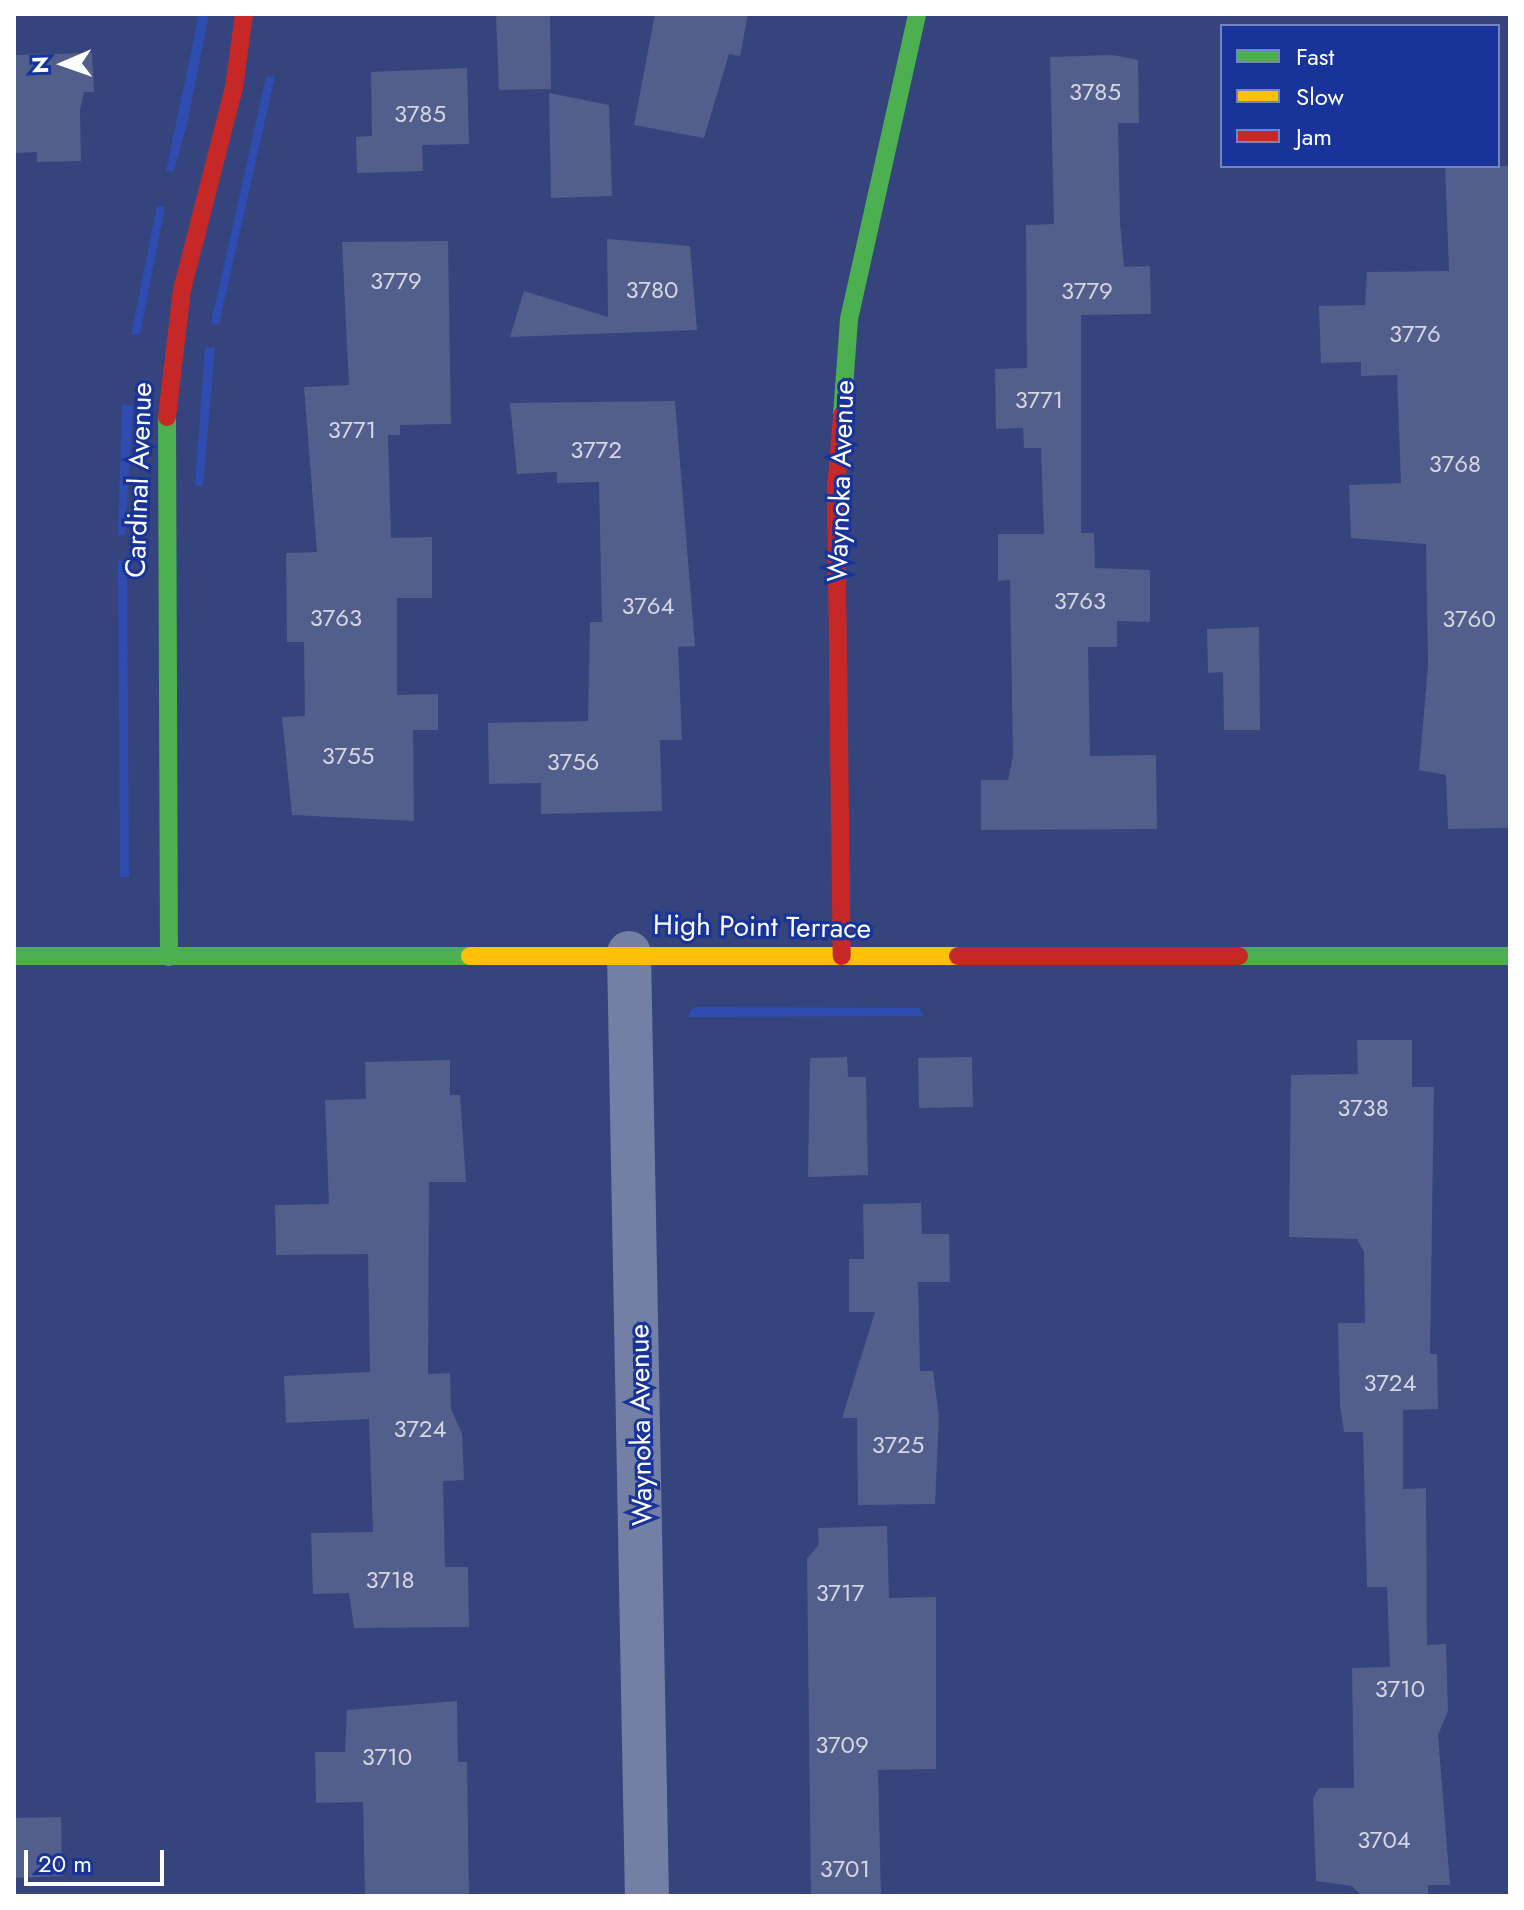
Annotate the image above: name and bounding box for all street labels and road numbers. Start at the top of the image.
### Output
street label: Waynoka Avenue [821,379,861,583]
street label: Cardinal Avenue [119,382,159,578]
street label: High Point Terrace [653,908,871,946]
street label: Waynoka Avenue [622,1324,660,1526]

